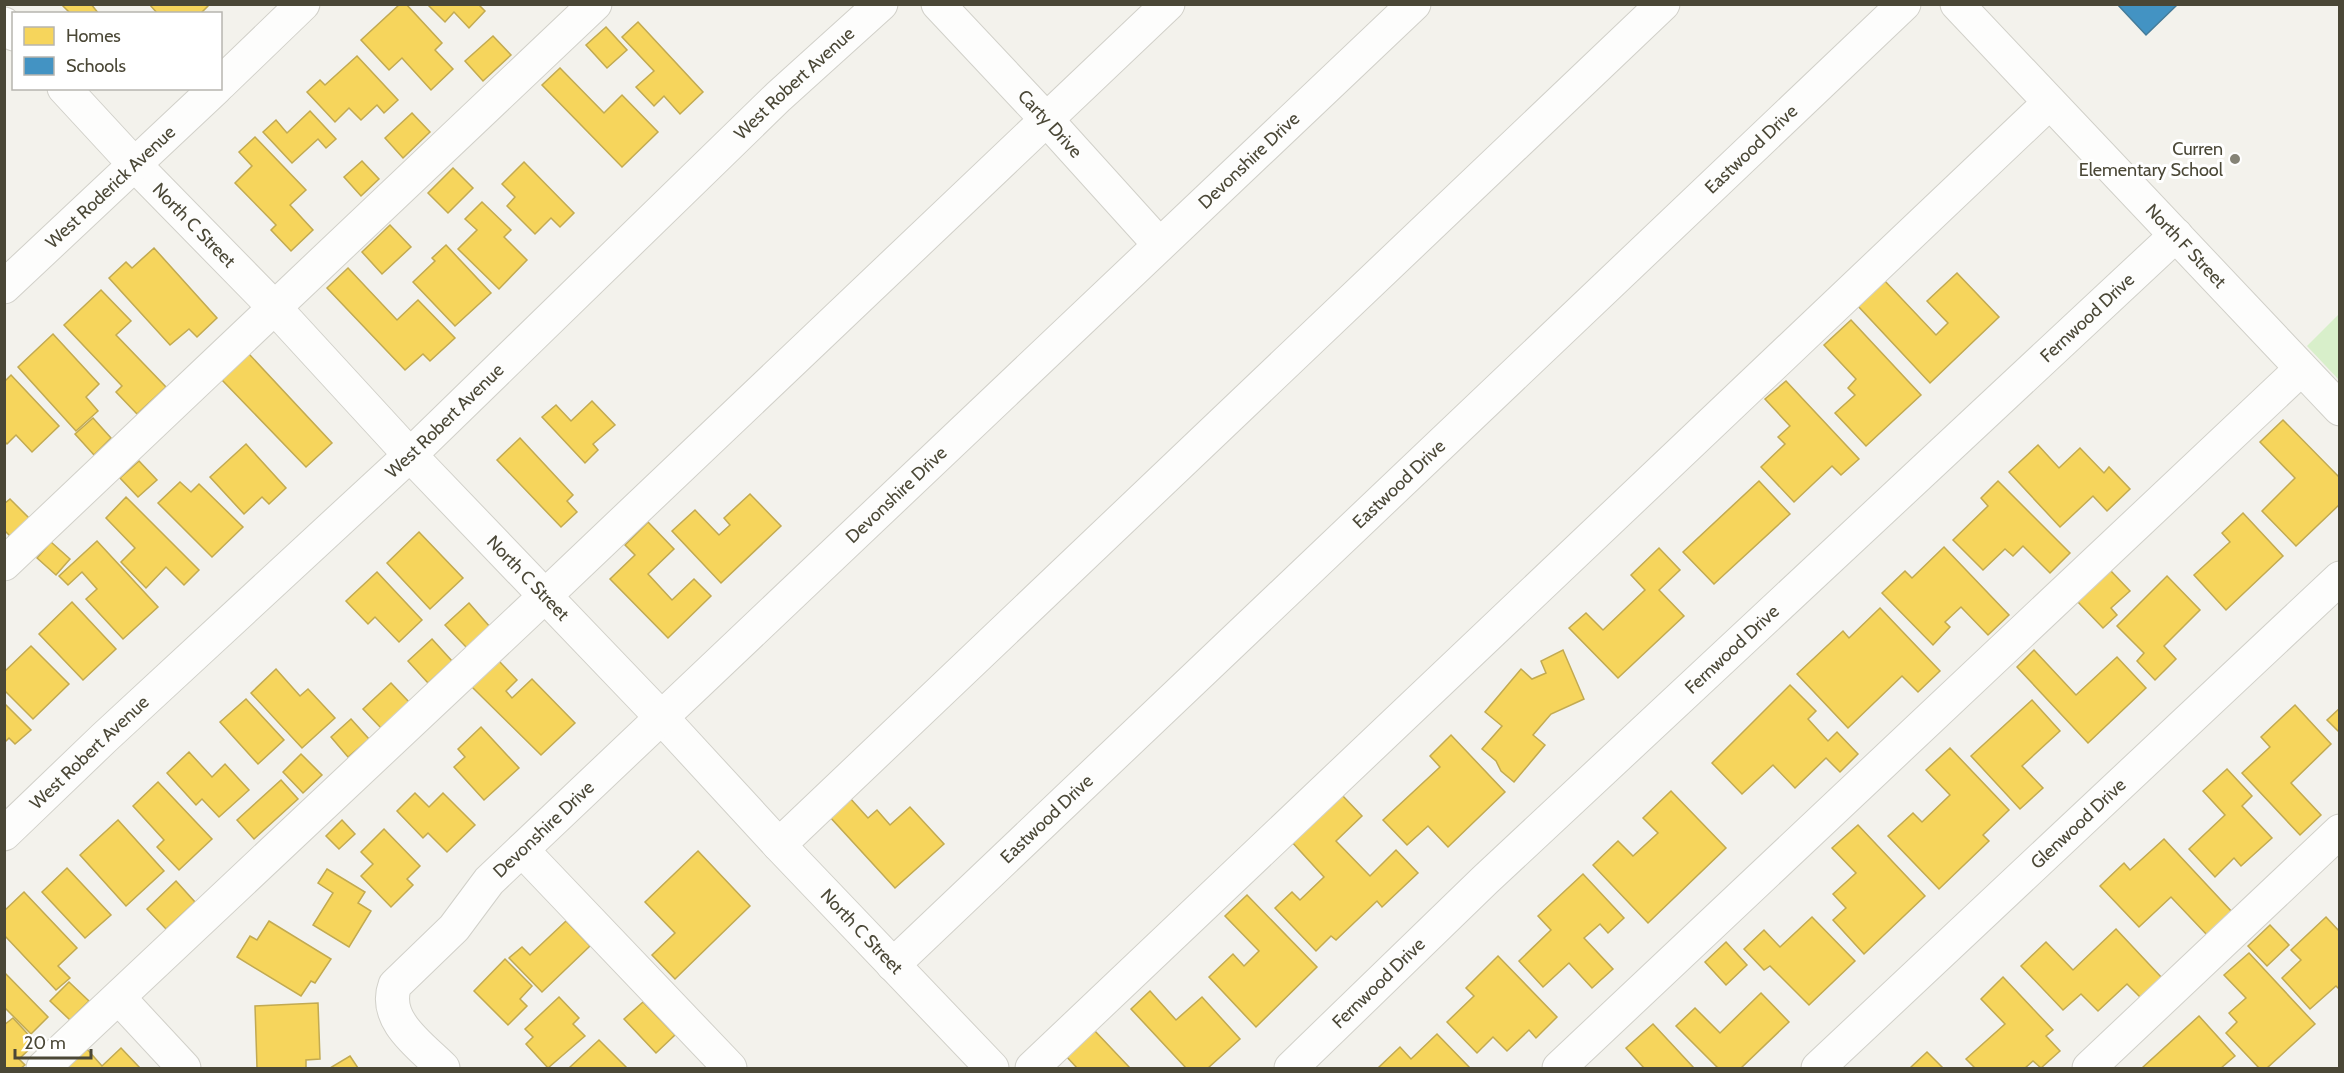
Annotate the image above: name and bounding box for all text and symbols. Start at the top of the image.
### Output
legend [12,12,222,90]
street label: West Robert Avenue [730,22,859,144]
text: Homes [66,25,121,47]
text: Schools [66,55,126,77]
street label: Carty Drive [1013,85,1087,163]
street label: Eastwood Drive [1700,100,1802,198]
street label: Devonshire Drive [1194,107,1304,214]
street label: West Roderick Avenue [41,121,180,253]
place label: Curren Elementary School [2079,138,2224,181]
marker: Curren Elementary School [2228,152,2242,166]
street label: North C Street [148,178,240,272]
street label: North F Street [2141,199,2231,293]
street label: Fernwood Drive [2036,269,2139,367]
street label: West Robert Avenue [381,359,508,483]
street label: Eastwood Drive [1348,435,1450,533]
street label: Devonshire Drive [841,442,951,548]
street label: North C Street [482,531,574,625]
street label: Fernwood Drive [1680,600,1784,699]
street label: West Robert Avenue [25,691,153,814]
street label: Eastwood Drive [996,770,1098,868]
street label: Glenwood Drive [2026,774,2131,874]
street label: Devonshire Drive [488,776,599,882]
street label: North C Street [816,884,907,979]
street label: Fernwood Drive [1328,933,1430,1033]
scale bar [15,1022,92,1060]
text: 20 m [24,1032,66,1054]

